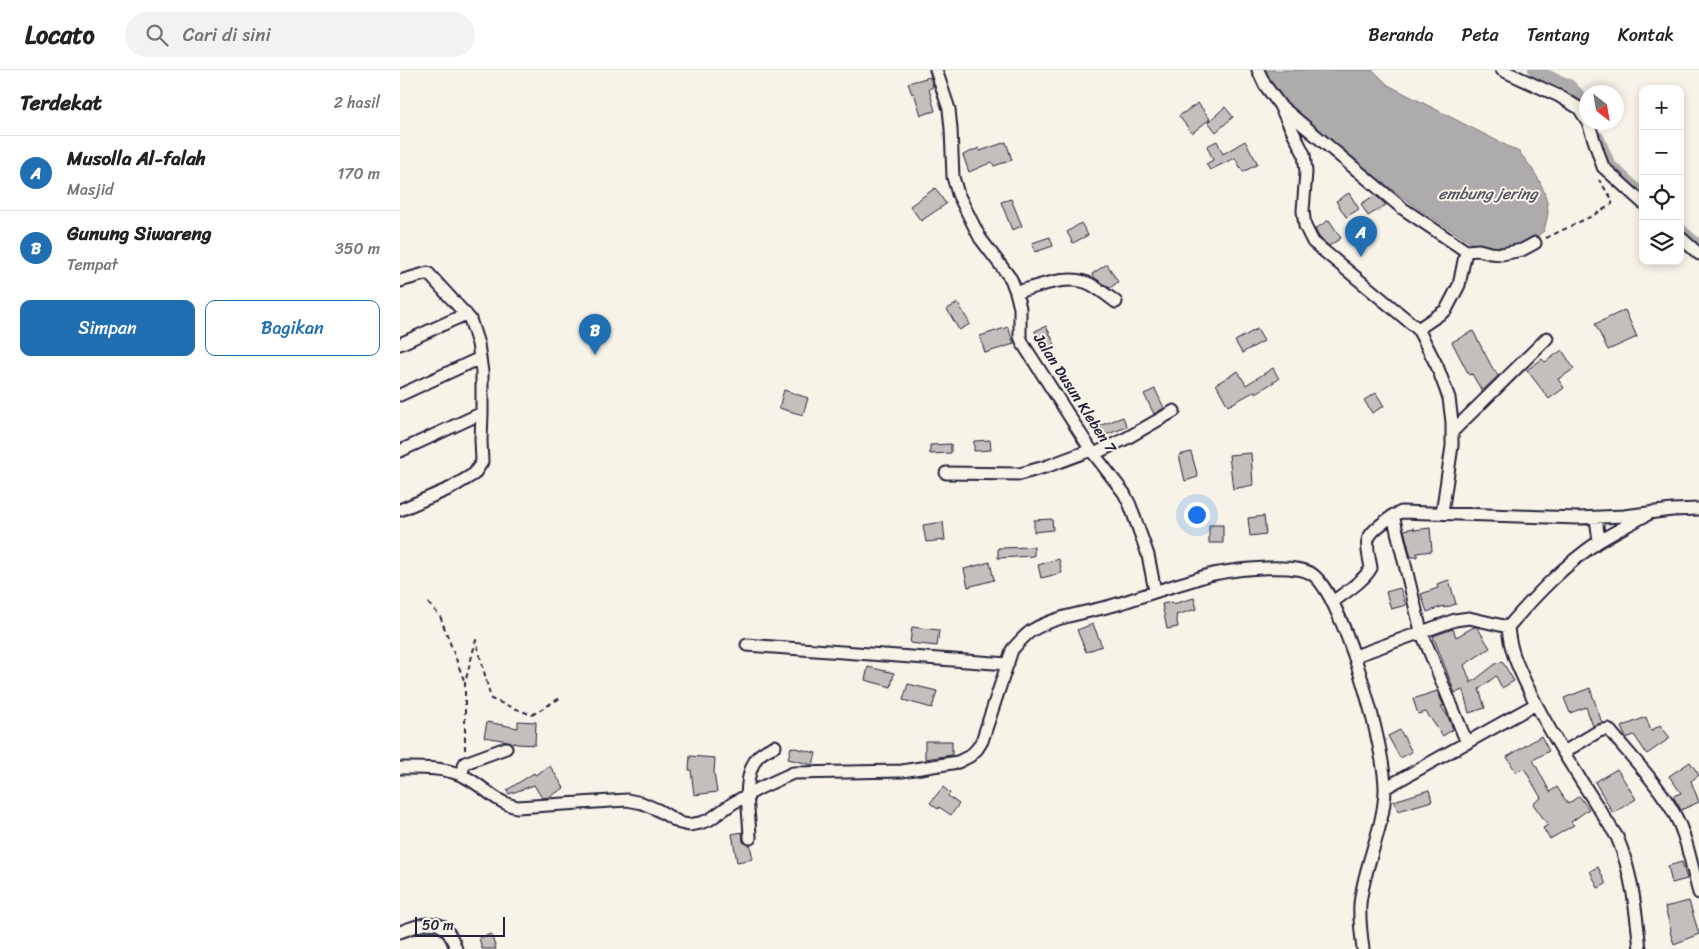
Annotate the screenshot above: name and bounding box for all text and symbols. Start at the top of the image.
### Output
search box [125,12,475,57]
text: Locato [25,14,95,56]
text: Cari di sini [183,18,271,51]
text: Beranda [1368,19,1434,51]
text: Peta [1462,19,1499,51]
text: Tentang [1527,19,1590,51]
text: Kontak [1618,19,1674,51]
icon: search [143,21,171,49]
text: Terdekat [20,84,102,122]
north arrow [1579,85,1624,130]
map controls [1639,85,1684,265]
button: + [1639,85,1684,130]
text: 2 hasil [334,88,380,117]
button: − [1639,130,1684,175]
text: Musolla Al-falah [67,142,206,175]
text: A [31,159,41,188]
text: 170 m [337,159,380,188]
text: Masjid [67,175,114,204]
button: locate [1639,175,1684,220]
water label: embung jering [1438,179,1539,208]
pin: A [1345,216,1377,257]
text: Gunung Siwareng [67,217,212,250]
button: layers [1639,220,1684,265]
text: B [31,234,41,263]
text: 350 m [335,234,380,263]
text: Tempat [67,250,118,279]
button: Simpan [20,300,195,356]
button: Bagikan [205,300,380,356]
pin: B [579,314,611,355]
street label: Jalan Dusun Kleben 7 [1026,327,1124,459]
your location [1184,502,1210,528]
text: 50 m [422,913,454,938]
scale bar [415,914,505,937]

